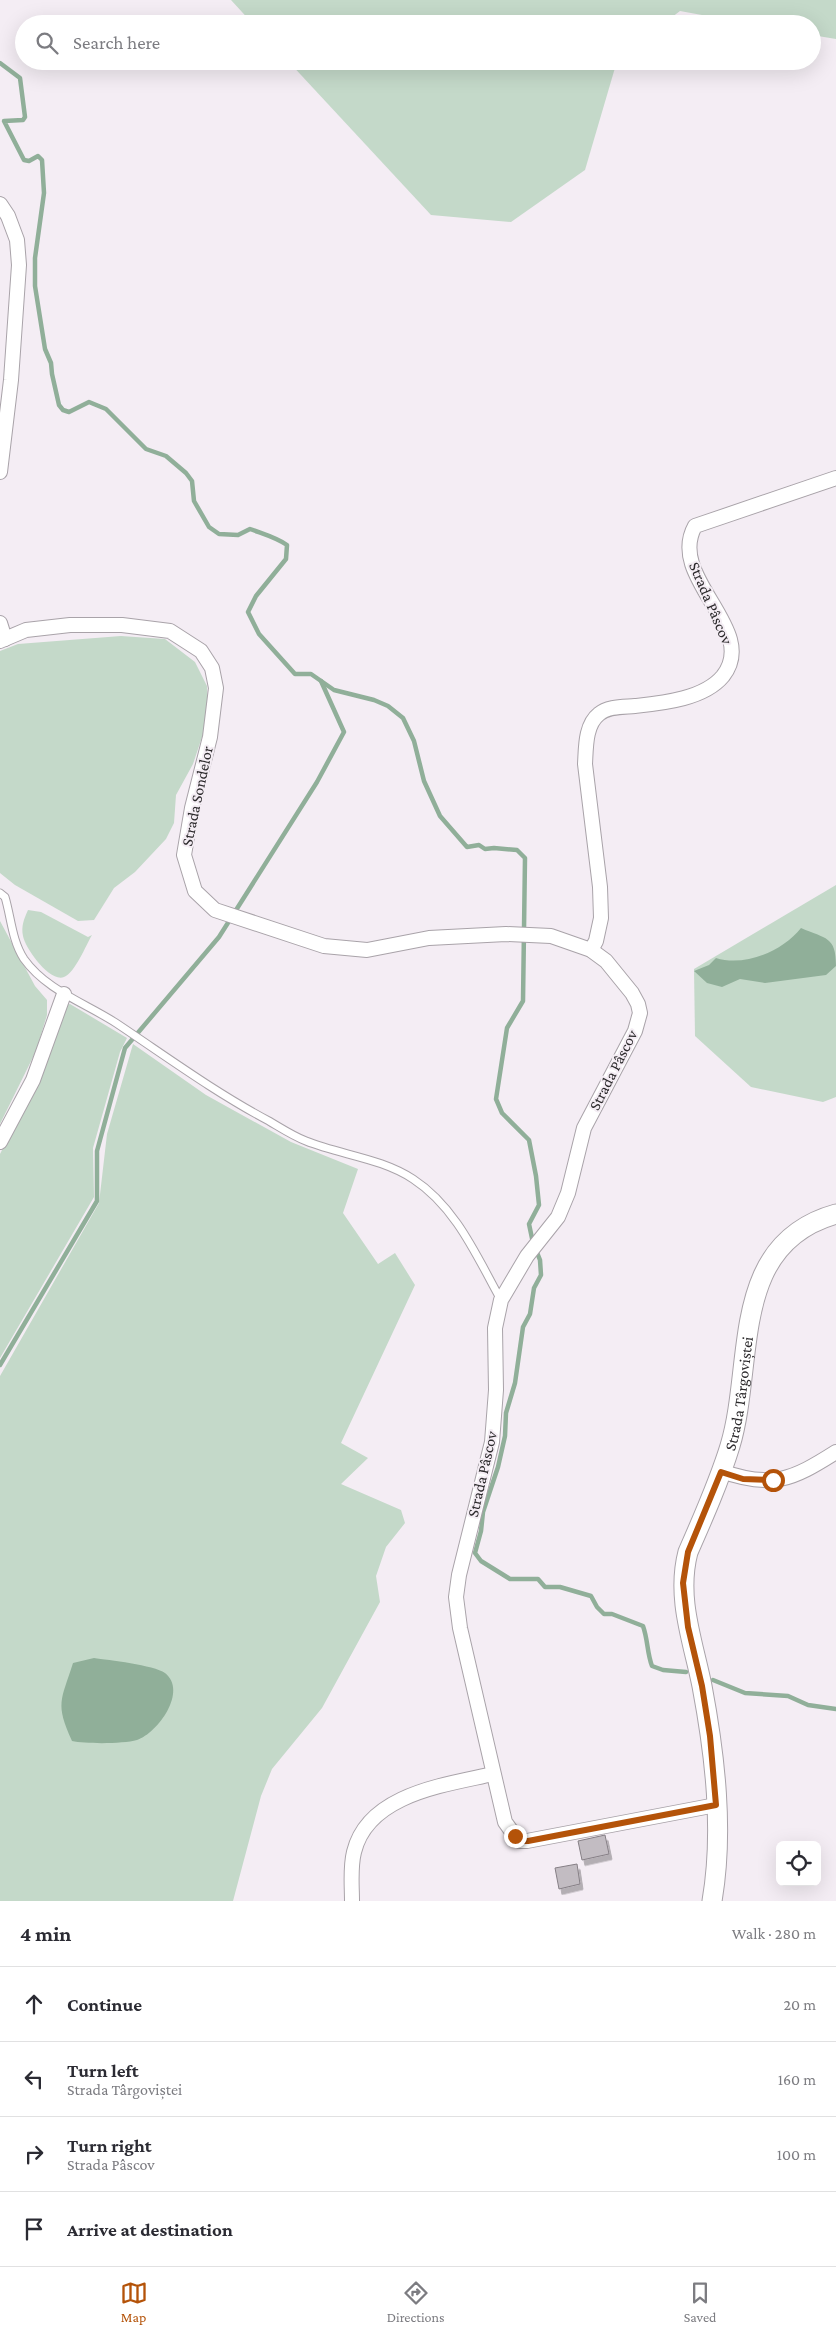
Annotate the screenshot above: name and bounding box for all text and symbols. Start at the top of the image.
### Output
search box [15,15,821,70]
icon: search [33,29,61,57]
text: Search here [73,32,160,53]
street label: Strada Pâscov [686,559,736,647]
street label: Strada Sondelor [178,744,216,847]
street label: Strada Pâscov [586,1027,641,1113]
street label: Strada Târgoviștei [721,1335,756,1452]
street label: Strada Pâscov [464,1429,500,1519]
route start [762,1469,785,1492]
route end [504,1825,527,1848]
map controls [776,1841,821,1886]
button: locate [776,1841,821,1886]
text: 4 min [20,1922,71,1946]
text: Walk · 280 m [732,1925,816,1942]
icon: ahead [20,1990,48,2018]
text: Continue [67,1994,142,2015]
text: 20 m [783,1996,816,2013]
text: Turn left [67,2060,139,2081]
icon: left [20,2065,48,2093]
text: 160 m [778,2071,816,2088]
text: Strada Târgoviștei [67,2081,182,2098]
text: Turn right [67,2135,152,2156]
icon: right [20,2140,48,2168]
text: 100 m [777,2146,816,2163]
text: Strada Pâscov [67,2156,155,2173]
icon: arrive [20,2215,48,2243]
text: Arrive at destination [67,2219,233,2240]
tab: Map [120,2279,148,2325]
tab: Directions [387,2279,445,2325]
tab: Saved [684,2279,716,2325]

